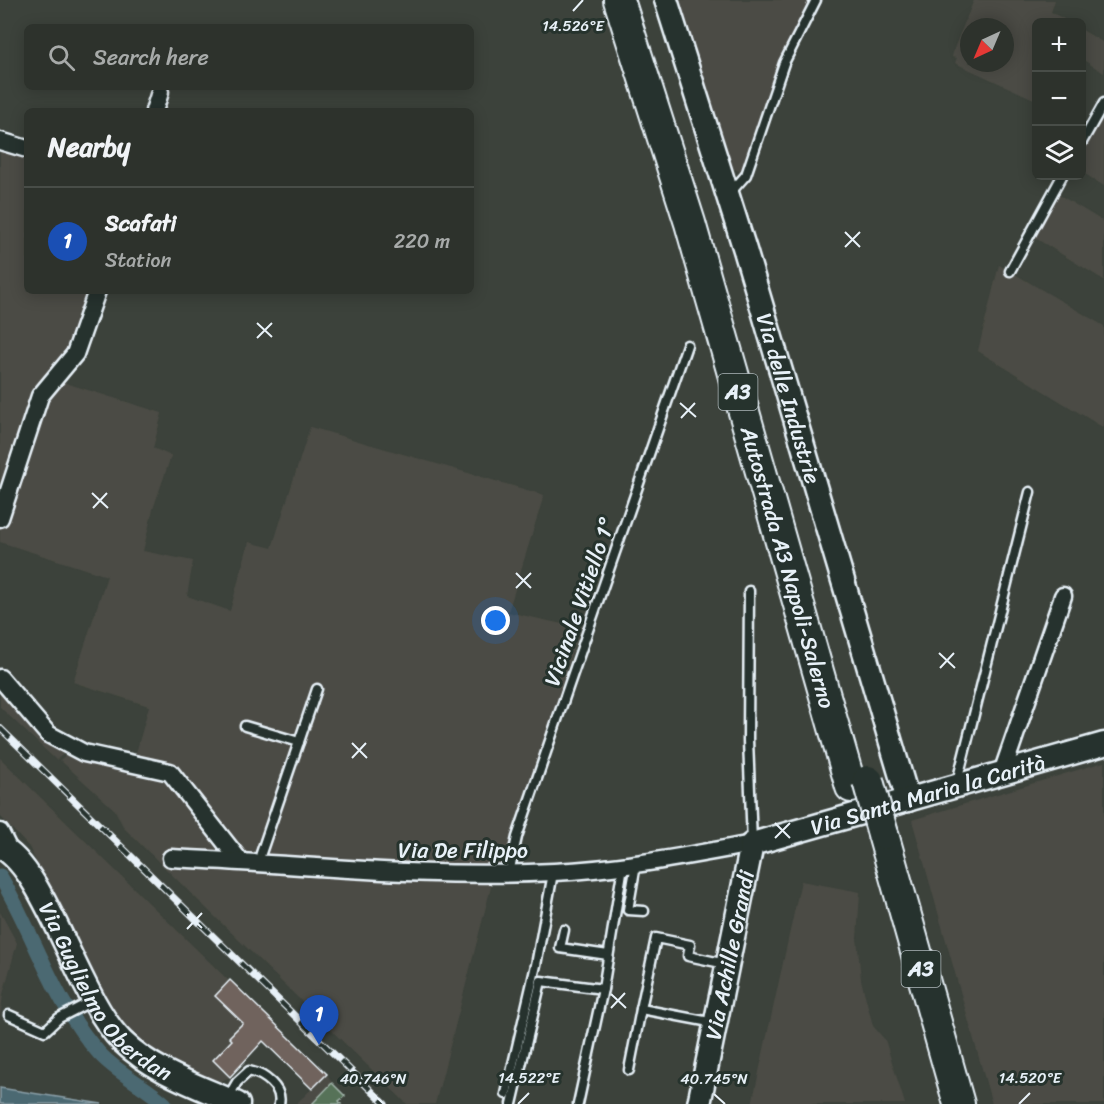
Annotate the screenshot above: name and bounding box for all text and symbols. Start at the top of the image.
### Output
text: 14.526°E [542,13,605,39]
north arrow [960,18,1014,72]
map controls [1032,18,1086,180]
button: + [1032,18,1086,72]
search box [24,24,474,90]
text: Search here [93,38,209,77]
icon: search [45,41,78,74]
button: − [1032,72,1086,126]
text: Nearby [48,124,130,170]
button: layers [1032,126,1086,180]
text: Scafati [105,204,176,243]
text: 1 [63,224,72,259]
text: 220 m [394,224,450,259]
text: Station [105,243,171,278]
street label: Via delle Industrie [745,308,832,489]
road number: A3 [718,374,758,410]
street label: Autostrada A3 Napoli-Salerno [729,421,847,713]
street label: Vicinale Vitiello 1° [532,512,627,691]
your location [481,606,510,635]
street label: Via Santa Maria la Carità [806,743,1050,846]
street label: Via De Filippo [398,831,528,870]
street label: Via Achille Grandi [694,866,766,1043]
street label: Via Guglielmo Oberdan [28,895,179,1092]
road number: A3 [902,951,940,987]
pin: 1 [300,996,338,1045]
text: 14.522°E [498,1065,561,1091]
text: 14.520°E [999,1065,1063,1091]
text: 40.746°N [340,1066,407,1092]
text: 40.745°N [680,1066,748,1092]

